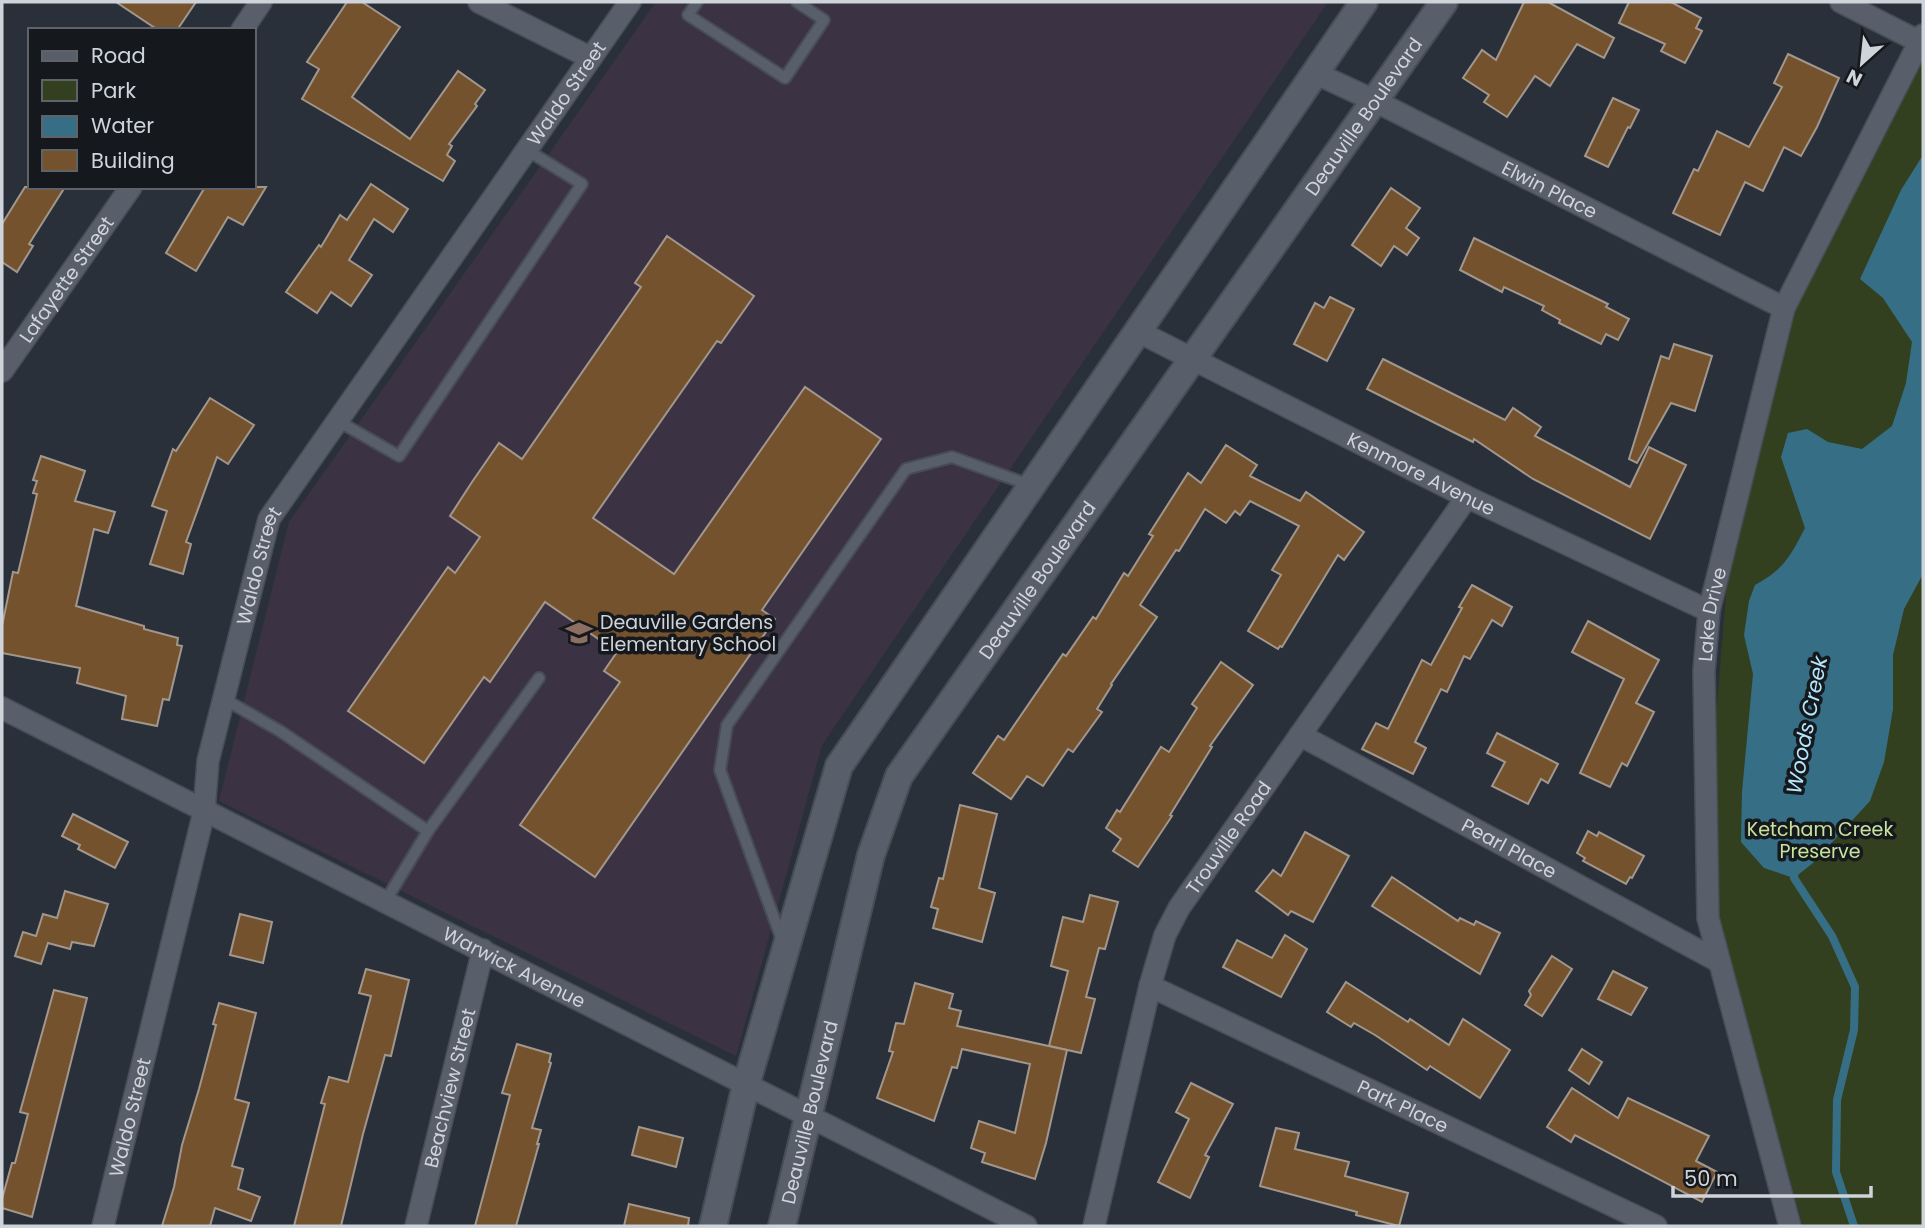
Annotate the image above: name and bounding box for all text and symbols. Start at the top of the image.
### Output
legend [28,28,256,189]
north arrow [1827,28,1897,98]
street label: Deauville Boulevard [1299,32,1429,201]
street label: Waldo Street [521,36,613,151]
text: Road [91,41,146,70]
text: N [1842,62,1867,93]
text: Park [91,76,136,105]
text: Water [91,111,154,140]
text: Building [91,146,175,175]
street label: Elwin Place [1497,154,1602,225]
street label: Lafayette Street [13,211,121,348]
street label: Kenmore Avenue [1342,426,1500,522]
street label: Deauville Boulevard [972,496,1102,665]
street label: Waldo Street [230,501,288,628]
street label: Lake Drive [1692,564,1733,663]
place label: Deauville Gardens Elementary School [600,609,776,658]
school or university icon: Deauville Gardens Elementary School [564,618,594,648]
water label: Woods Creek [1779,652,1834,796]
street label: Trouville Road [1180,776,1278,900]
street label: Pearl Place [1457,812,1561,885]
park label: Ketcham Creek Preserve [1747,816,1893,865]
street label: Warwick Avenue [438,920,590,1015]
street label: Beachview Street [418,1005,482,1171]
street label: Deauville Boulevard [775,1018,845,1207]
street label: Waldo Street [102,1055,158,1180]
street label: Park Place [1353,1073,1453,1140]
scale bar [1673,1154,1871,1198]
text: 50 m [1684,1164,1738,1193]

